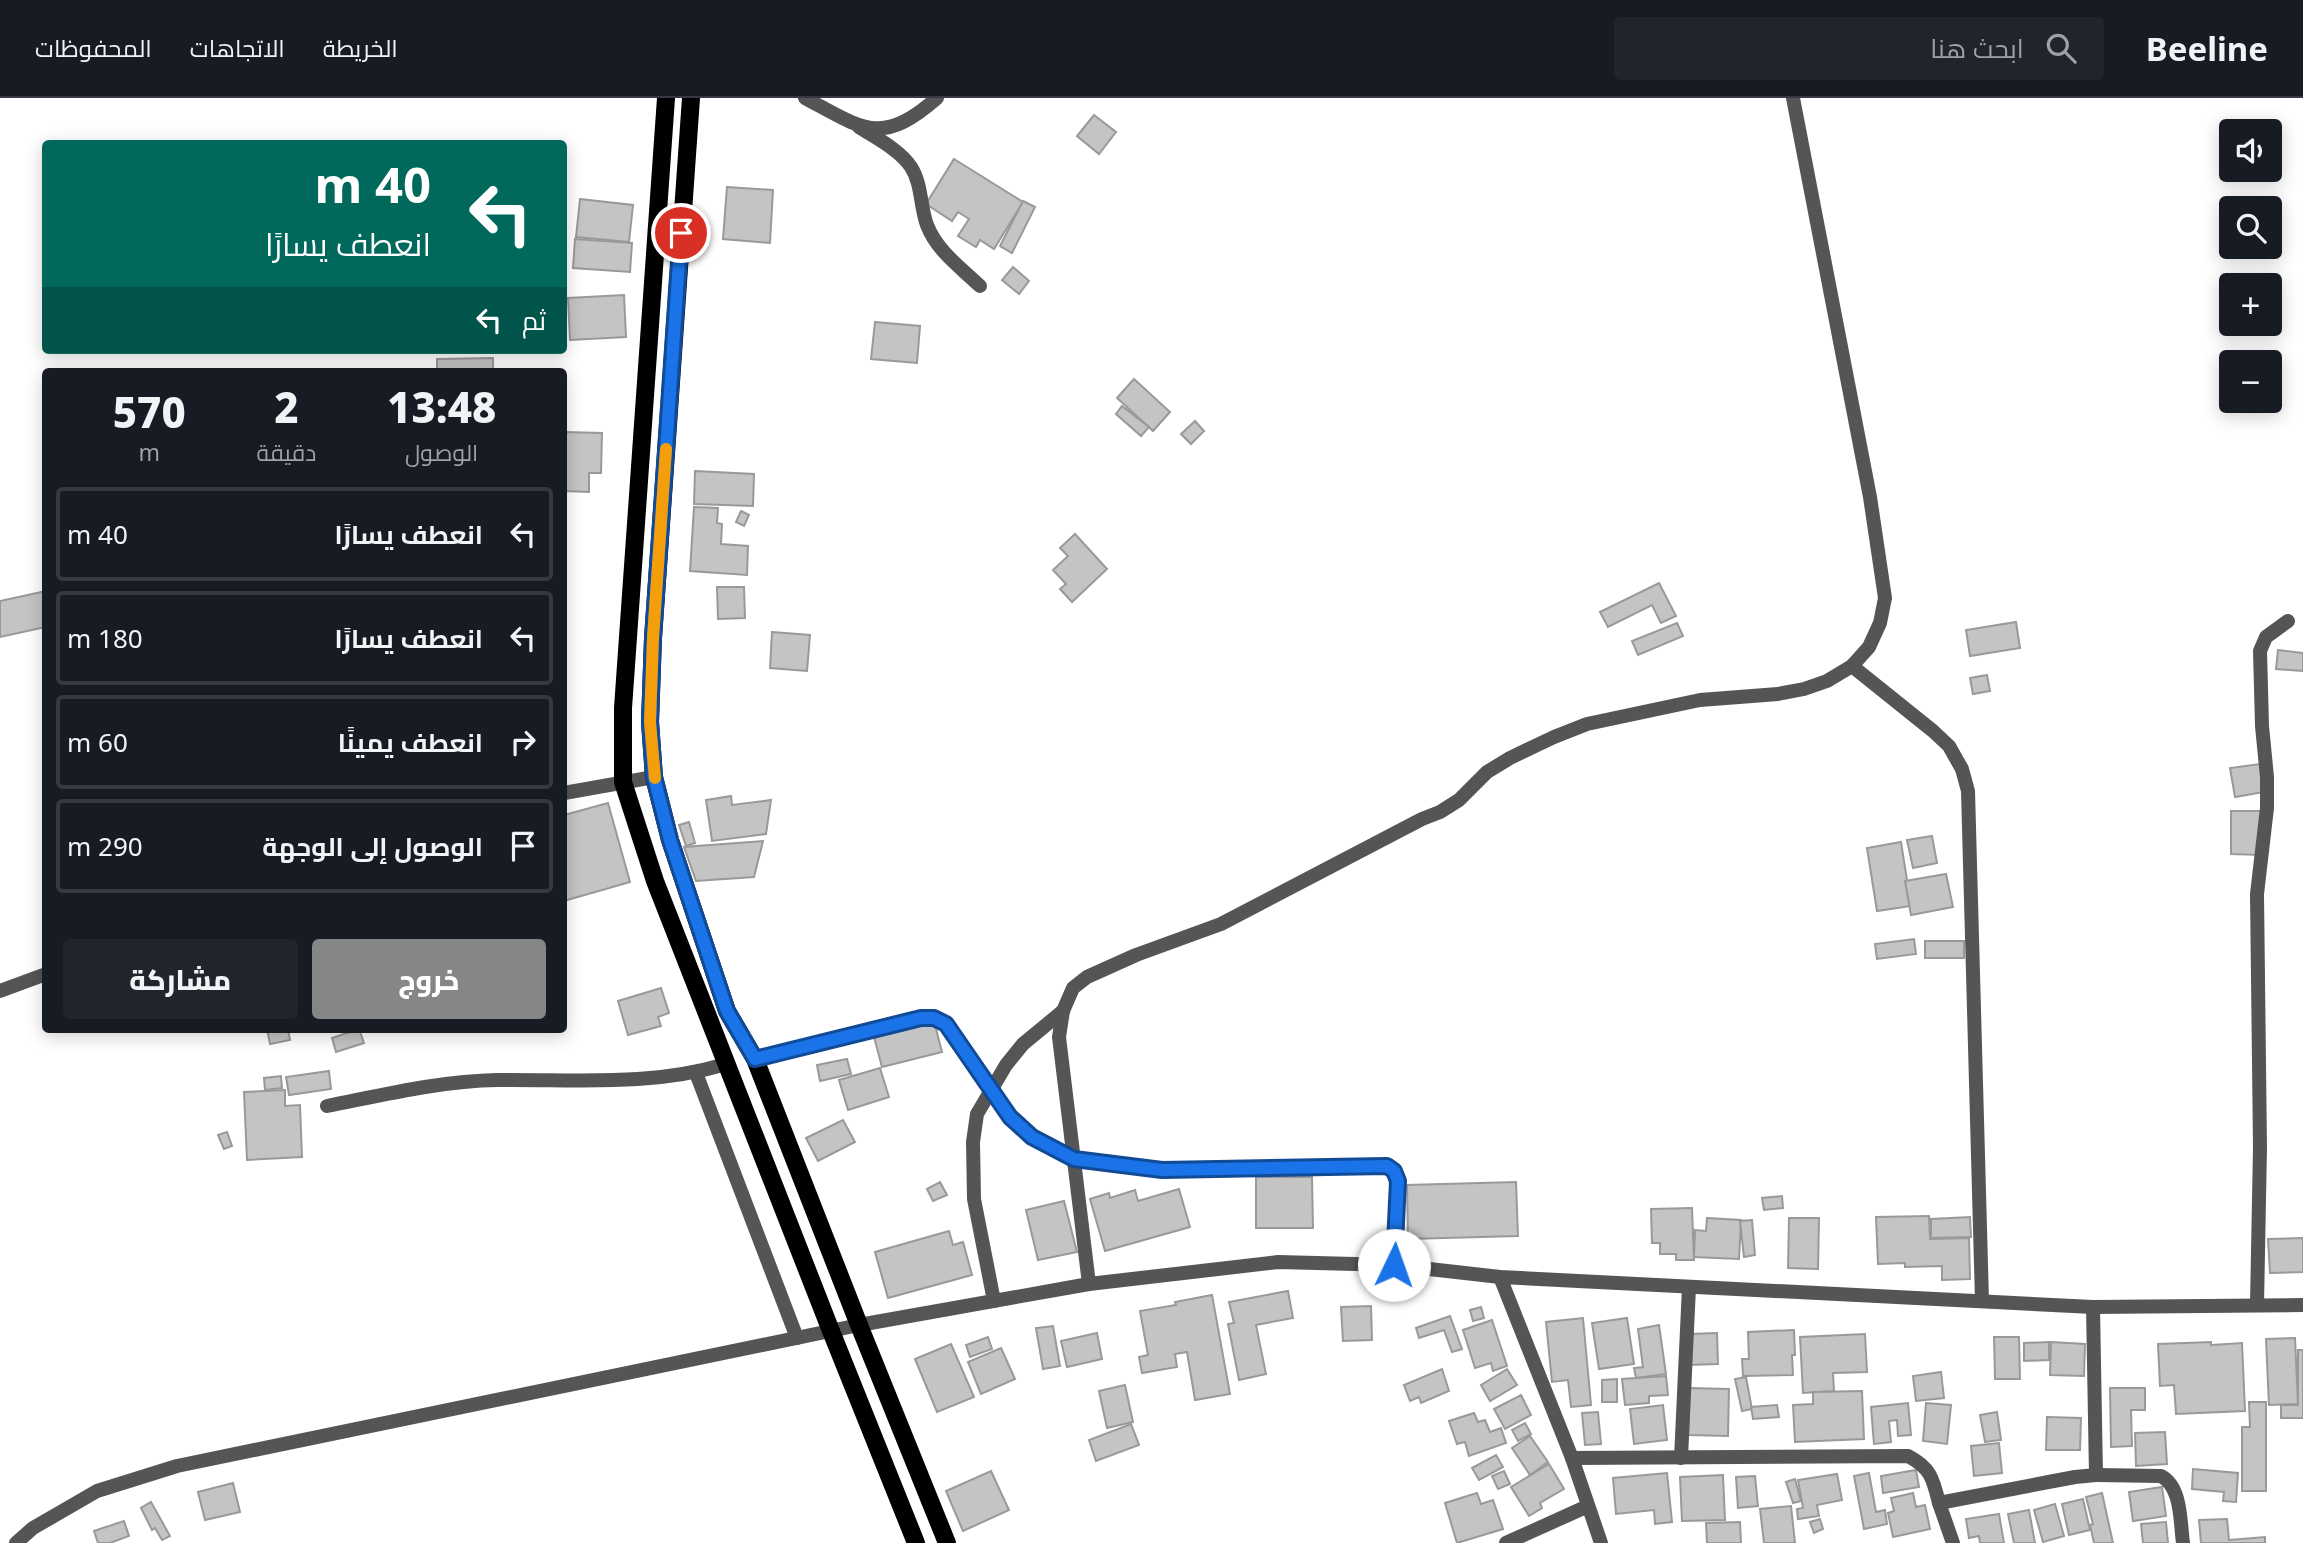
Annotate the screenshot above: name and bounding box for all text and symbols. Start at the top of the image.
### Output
search box [1614,17,2104,80]
text: Beeline [2146,26,2268,71]
icon: search [2042,29,2080,67]
text: ابحث هنا [1930,30,2024,66]
text: المحفوظات [35,31,152,64]
text: الاتجاهات [190,31,285,64]
text: الخريطة [323,31,398,64]
map controls [2219,119,2282,413]
button: sound [2219,119,2282,182]
text: 40 m [314,151,431,217]
icon: left [455,168,546,259]
button: search [2219,196,2282,259]
pin [651,203,711,263]
icon: arrive [662,214,700,252]
text: انعطف يسارًا [265,222,431,265]
button: + [2219,273,2282,336]
icon: left [470,301,508,339]
text: ثم [522,302,546,338]
button: − [2219,350,2282,413]
text: 2 [274,378,299,435]
text: 13:48 [387,378,496,435]
text: 570 [113,383,186,440]
text: m [138,436,160,468]
text: دقيقة [256,436,316,468]
text: الوصول [405,436,478,468]
icon: left [504,515,542,553]
text: 40 m [67,516,128,552]
text: انعطف يسارًا [334,516,483,552]
icon: left [504,619,542,657]
text: 180 m [67,620,143,656]
text: انعطف يسارًا [334,620,483,656]
icon: right [504,723,542,761]
text: 60 m [67,724,128,760]
text: انعطف يمينًا [338,724,483,760]
icon: arrive [504,827,542,865]
text: 290 m [67,828,143,864]
text: الوصول إلى الوجهة [262,828,483,864]
button: مشاركة [63,939,298,1019]
button: خروج [312,939,546,1019]
position arrow [1357,1228,1431,1302]

